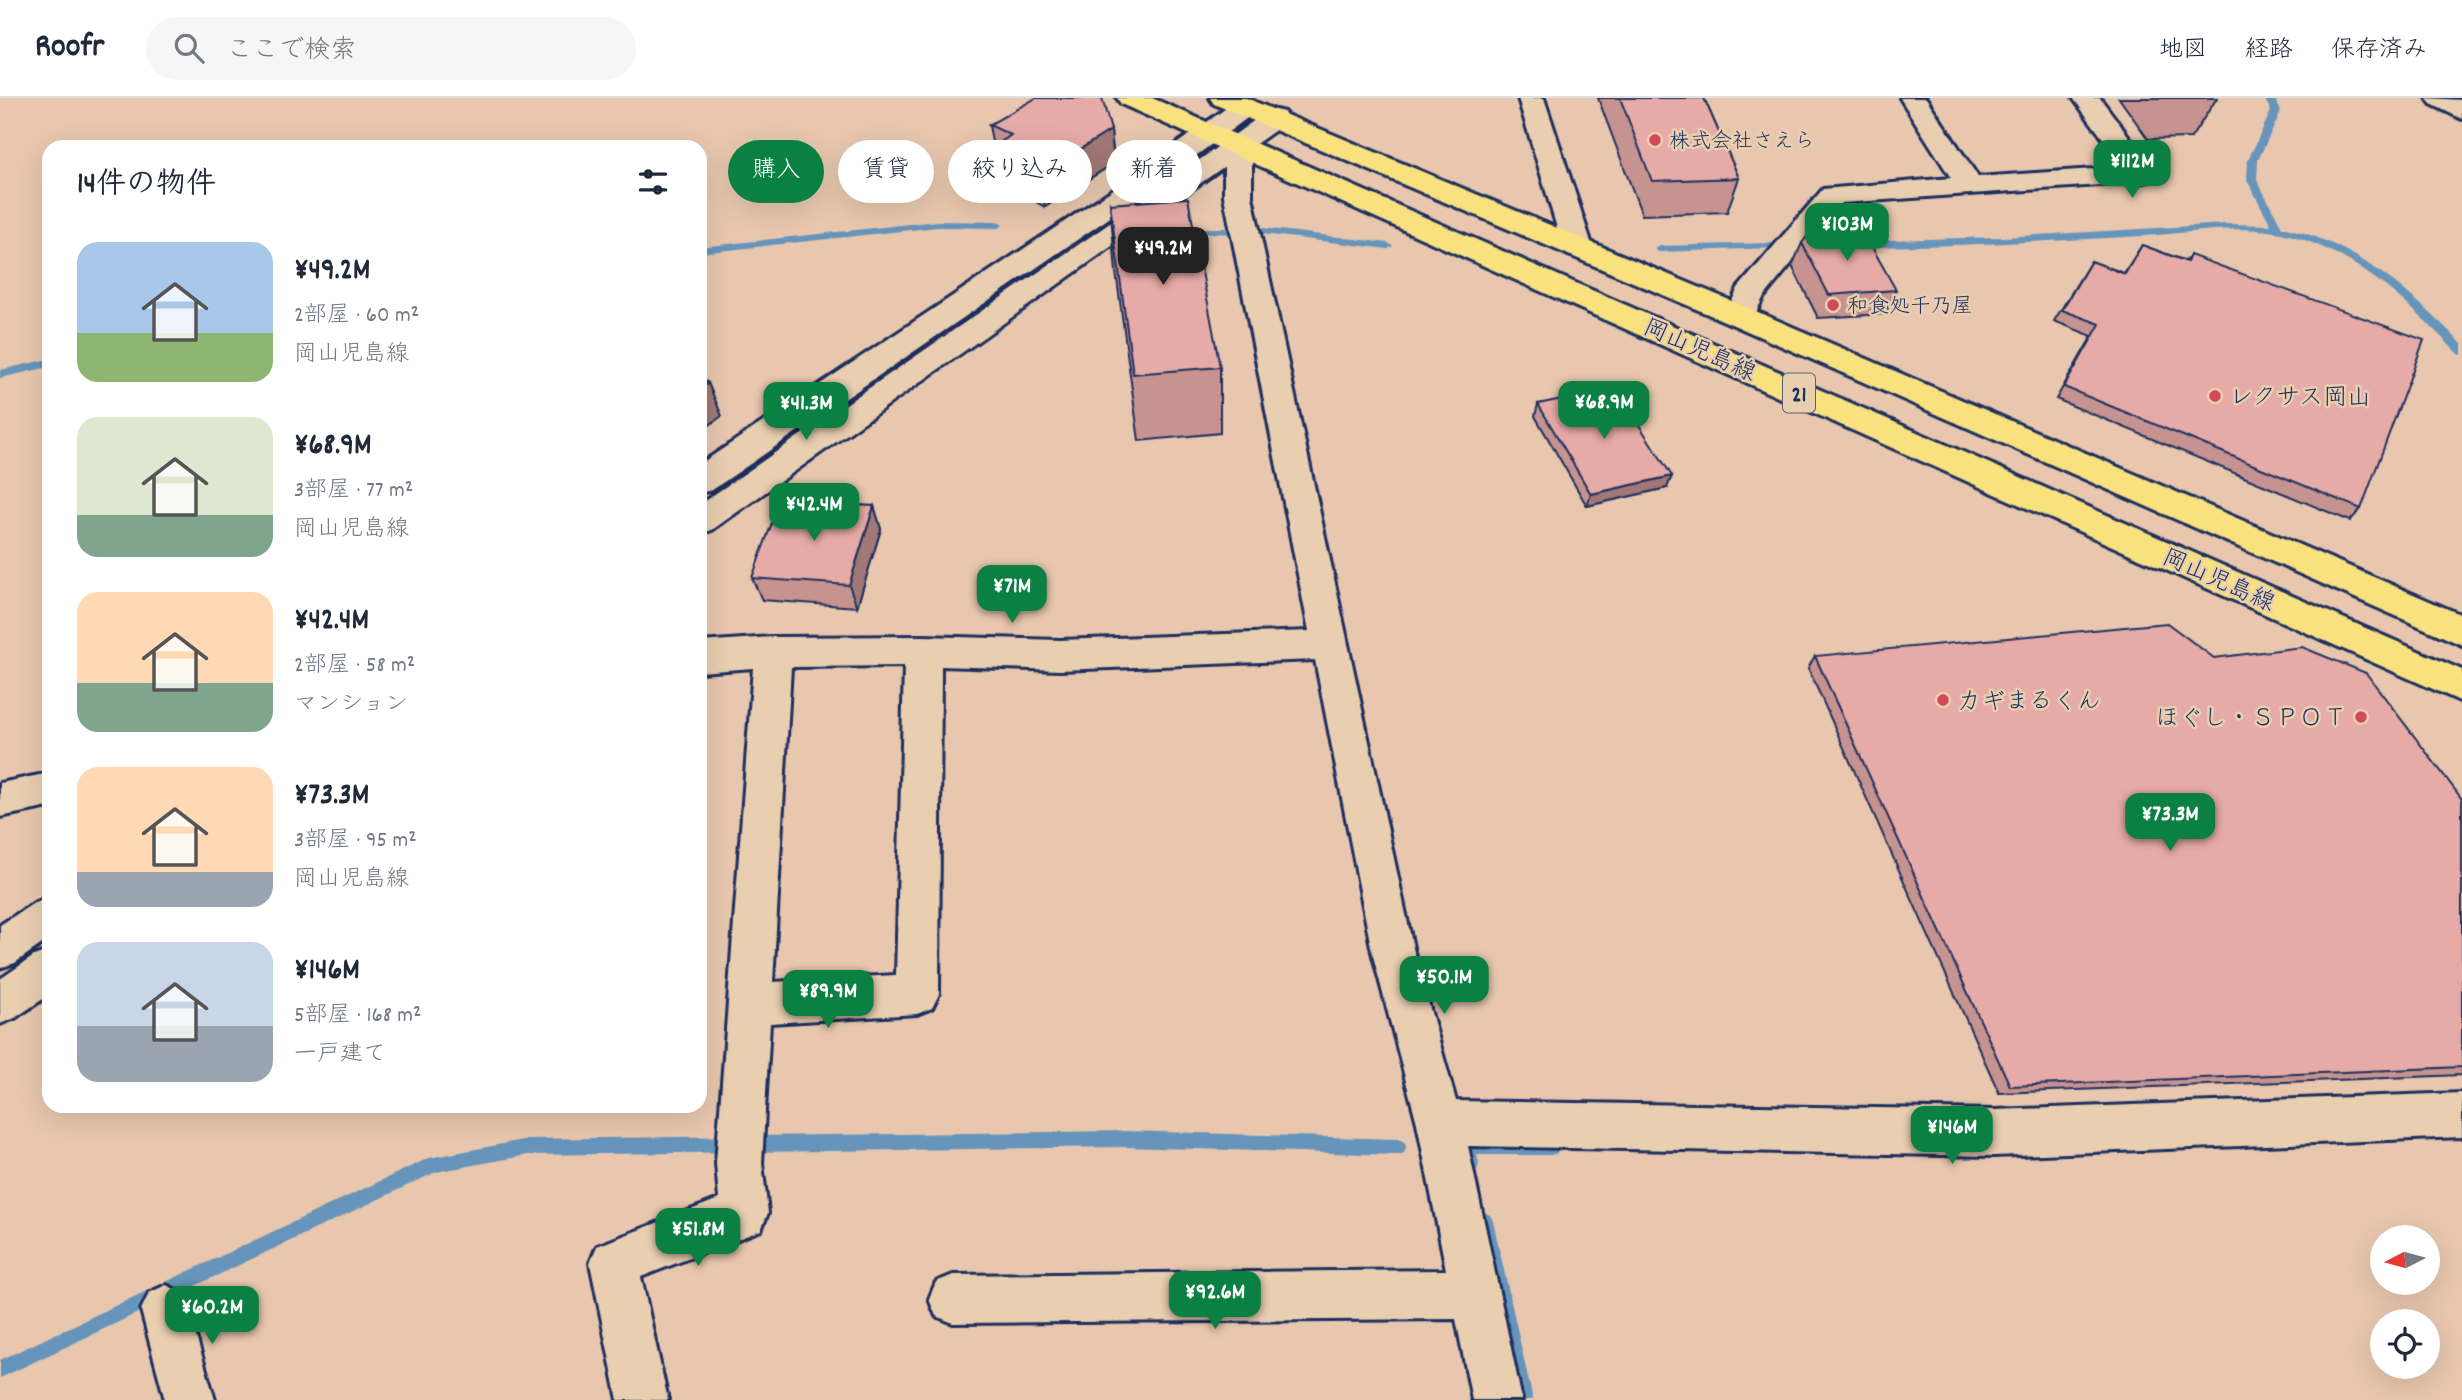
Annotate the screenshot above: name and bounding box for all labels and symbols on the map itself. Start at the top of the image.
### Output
place label: 株式会社さえら [1669,128,1816,158]
marker: 株式会社さえら [1647,132,1663,148]
pin: ¥112M [2083,140,2181,200]
pin: ¥103M [1798,204,1896,263]
pin: ¥49.2M [1106,228,1220,287]
place label: 和食処千乃屋 [1847,293,1973,323]
marker: 和食処千乃屋 [1825,297,1841,313]
street label: 岡山児島線 [1637,312,1761,392]
road number: 21 [1783,374,1815,412]
pin: ¥41.3M [749,382,863,442]
pin: ¥68.9M [1547,382,1661,441]
place label: レクサス岡山 [2229,382,2371,416]
marker: レクサス岡山 [2207,388,2223,404]
pin: ¥42.4M [757,484,871,543]
street label: 岡山児島線 [2156,542,2280,622]
pin: ¥71M [971,566,1053,625]
place label: カギまるくん [1957,686,2101,720]
marker: カギまるくん [1935,692,1951,708]
place label: ほぐし・ＳＰＯＴ [2155,703,2347,737]
marker: ほぐし・ＳＰＯＴ [2353,709,2369,725]
pin: ¥73.3M [2113,794,2227,853]
pin: ¥50.1M [1387,956,1501,1016]
pin: ¥89.9M [771,970,885,1030]
pin: ¥146M [1903,1107,2001,1166]
pin: ¥51.8M [641,1208,755,1268]
north arrow [2370,1225,2440,1295]
pin: ¥92.6M [1158,1272,1272,1331]
pin: ¥60.2M [155,1286,269,1346]

